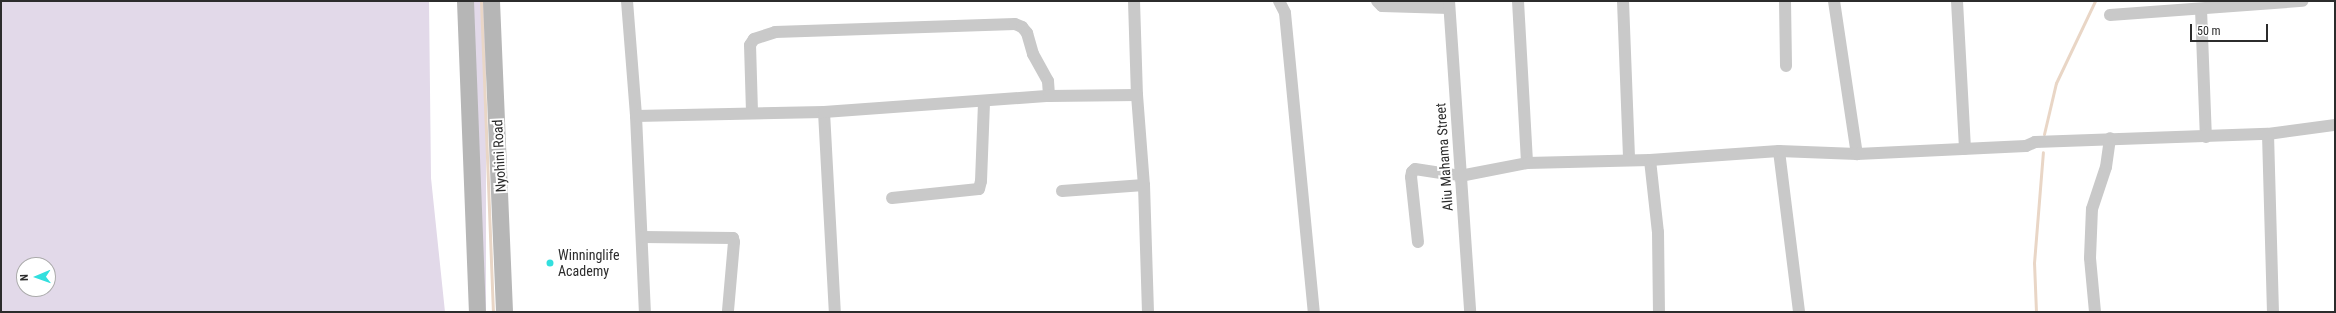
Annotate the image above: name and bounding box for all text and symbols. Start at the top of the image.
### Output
scale bar [2192,16,2270,42]
text: 50 m [2197,24,2221,38]
street label: Aliu Mahama Street [1432,102,1456,212]
street label: Nyohini Road [489,119,509,193]
place label: Winninglife Academy [558,247,620,280]
north arrow [16,257,56,297]
marker: Winninglife Academy [545,258,555,268]
text: N [18,274,31,281]

